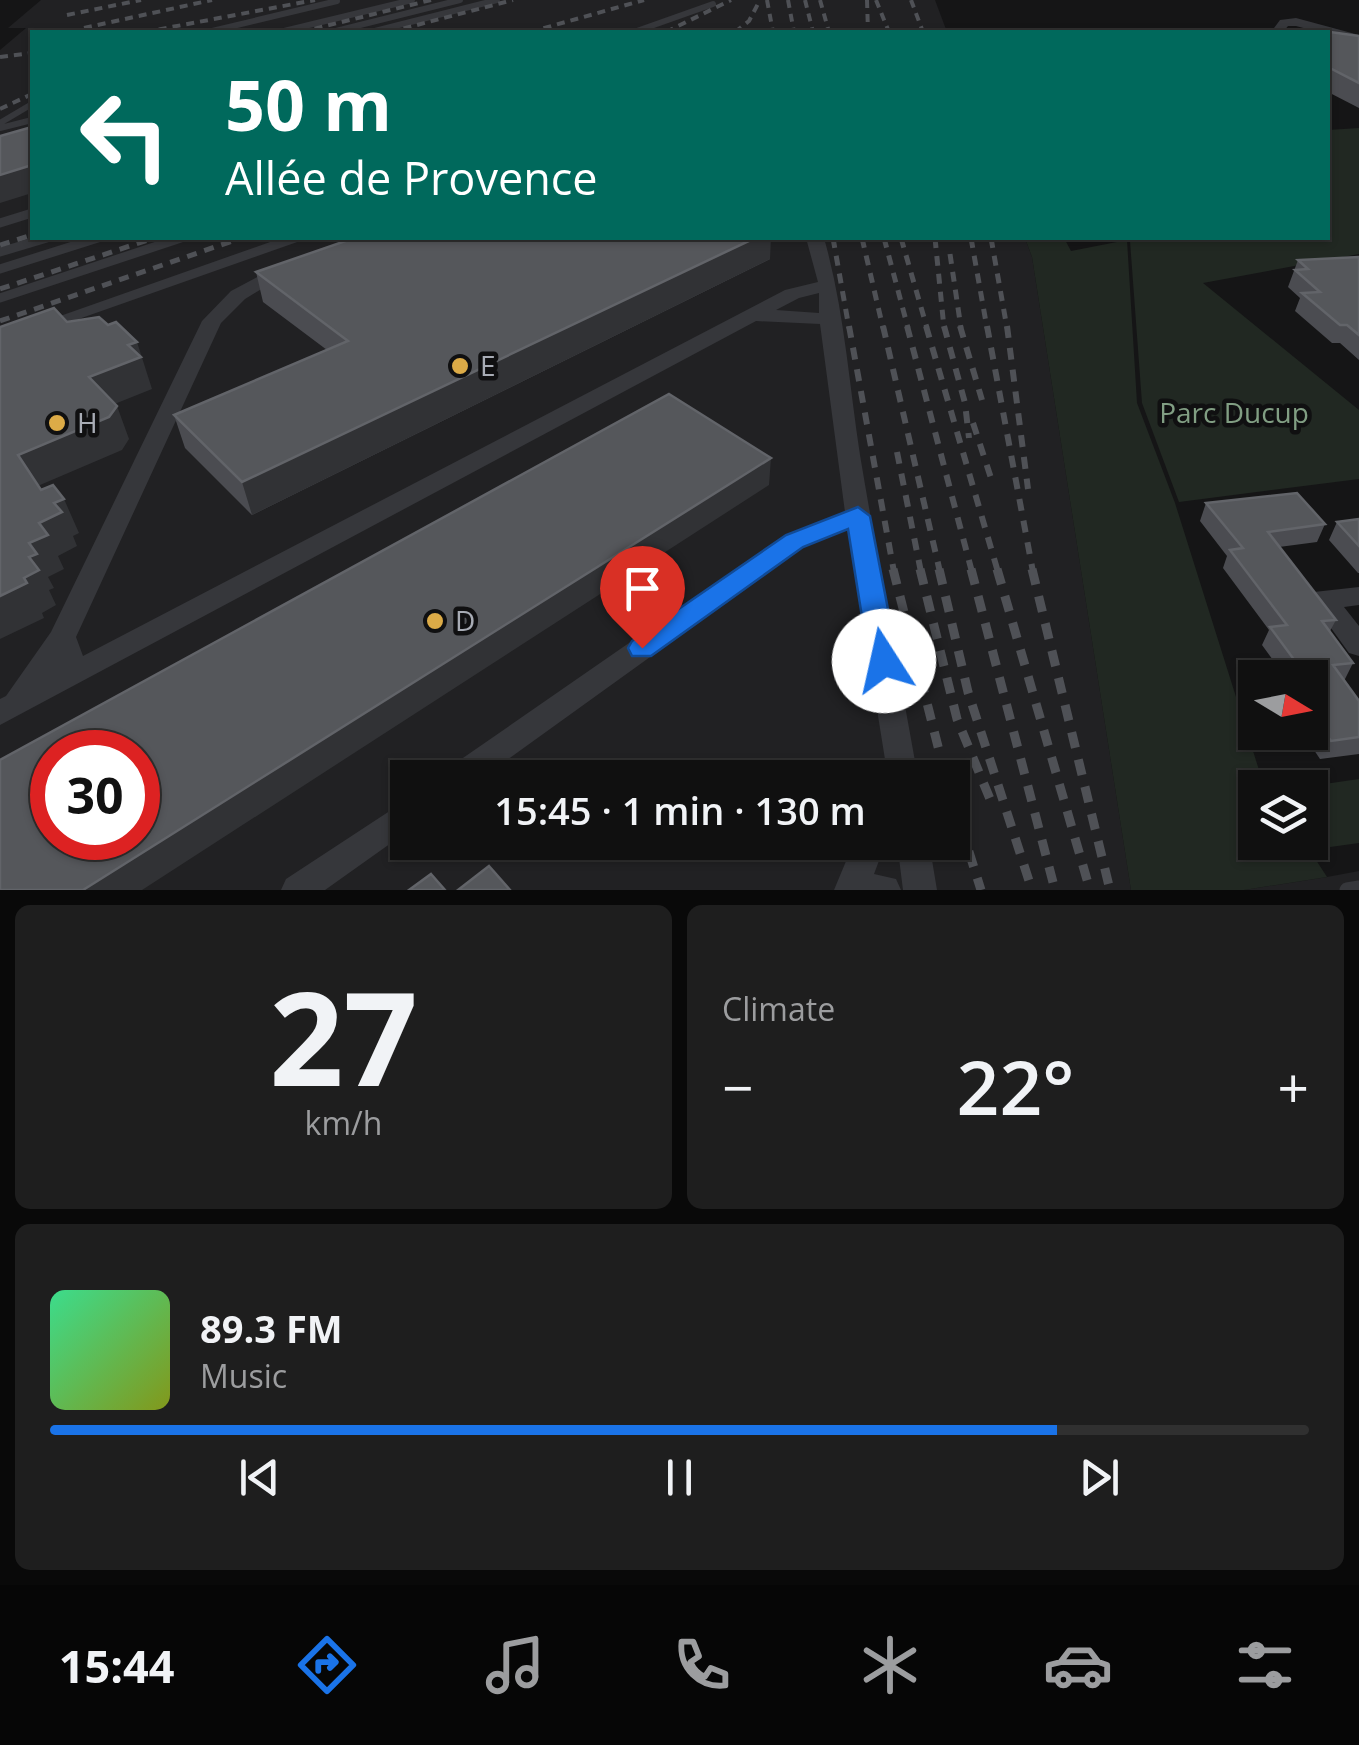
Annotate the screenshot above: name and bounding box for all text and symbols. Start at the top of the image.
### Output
text: 50 m [225,56,392,152]
icon: left [60,70,190,200]
text: Allée de Provence [225,147,598,208]
place label: E [480,346,496,384]
marker: E [449,355,471,377]
park label: Parc Ducup [1159,393,1309,431]
place label: H [77,403,98,441]
marker: H [46,412,68,434]
pin [600,546,685,649]
icon: arrive [615,561,670,616]
place label: D [455,601,475,639]
position arrow [832,609,936,713]
marker: D [424,610,446,632]
north arrow [1238,660,1328,750]
map controls [1238,660,1328,860]
speed limit sign: 30 [30,730,160,860]
button: layers [1238,770,1328,860]
text: 15:45 · 1 min · 130 m [494,784,866,836]
text: 27 [269,947,418,1124]
text: Climate [722,987,835,1030]
text: 22° [957,1035,1074,1137]
text: − [722,1049,753,1124]
text: + [1278,1049,1309,1124]
text: km/h [305,1101,382,1144]
text: 89.3 FM [200,1302,343,1354]
text: Music [200,1354,287,1397]
icon: previous [232,1450,287,1505]
icon: pause [652,1450,707,1505]
icon: next [1072,1450,1127,1505]
icon: directions [292,1630,362,1700]
icon: music [480,1630,550,1700]
icon: phone [667,1630,737,1700]
icon: climate [855,1630,925,1700]
icon: car [1043,1630,1113,1700]
icon: filters [1230,1630,1300,1700]
text: 15:44 [59,1635,175,1696]

